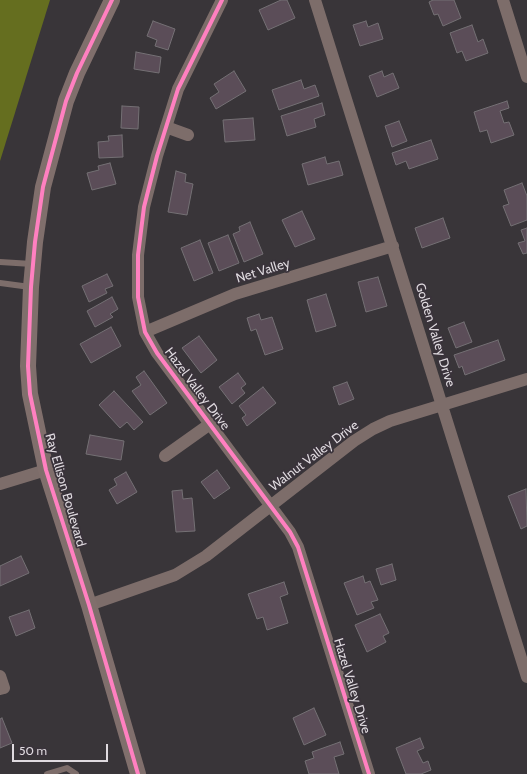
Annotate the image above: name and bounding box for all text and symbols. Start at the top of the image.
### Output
street label: Net Valley [234,255,292,287]
street label: Golden Valley Drive [412,281,458,389]
street label: Hazel Valley Drive [161,345,233,433]
street label: Walnut Valley Drive [266,417,362,495]
street label: Ray Ellison Boulevard [41,432,89,548]
street label: Hazel Valley Drive [330,636,374,736]
scale bar [14,736,110,762]
text: 50 m [19,743,47,758]

